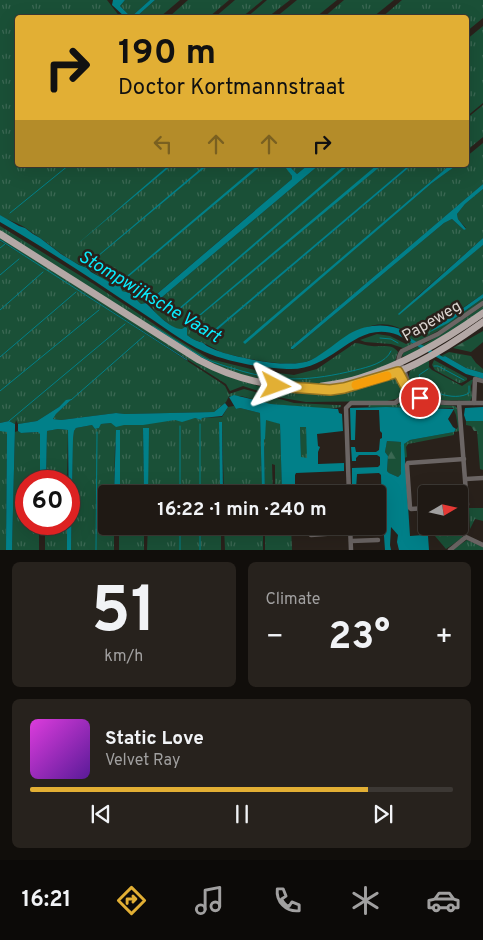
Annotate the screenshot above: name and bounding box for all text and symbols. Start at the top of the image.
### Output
text: 190 m [118,32,216,76]
icon: right [35,35,100,100]
text: Doctor Kortmannstraat [118,75,345,102]
icon: left [149,130,177,158]
icon: ahead [202,130,230,158]
icon: ahead [255,130,283,158]
icon: right [308,130,336,158]
water label: Stompwijksche Vaart [74,246,226,350]
street label: Papeweg [399,297,465,347]
position arrow [249,359,301,411]
pin [399,377,441,419]
icon: arrive [406,384,434,412]
speed limit sign: 60 [15,470,80,535]
north arrow [418,485,468,535]
map controls [418,485,468,535]
text: 16:22 · 1 min · 240 m [157,498,327,522]
text: 51 [91,573,157,655]
text: Climate [266,590,320,610]
text: 23° [328,614,390,663]
text: − [266,620,284,656]
text: + [435,620,453,656]
text: km/h [104,647,143,667]
text: Static Love [105,727,204,751]
text: Velvet Ray [105,751,180,771]
icon: previous [87,800,115,828]
icon: pause [228,800,256,828]
icon: next [369,800,397,828]
icon: directions [114,883,149,918]
icon: music [192,883,227,918]
icon: phone [270,883,305,918]
icon: climate [348,883,383,918]
icon: car [426,883,461,918]
text: 16:21 [22,887,71,914]

